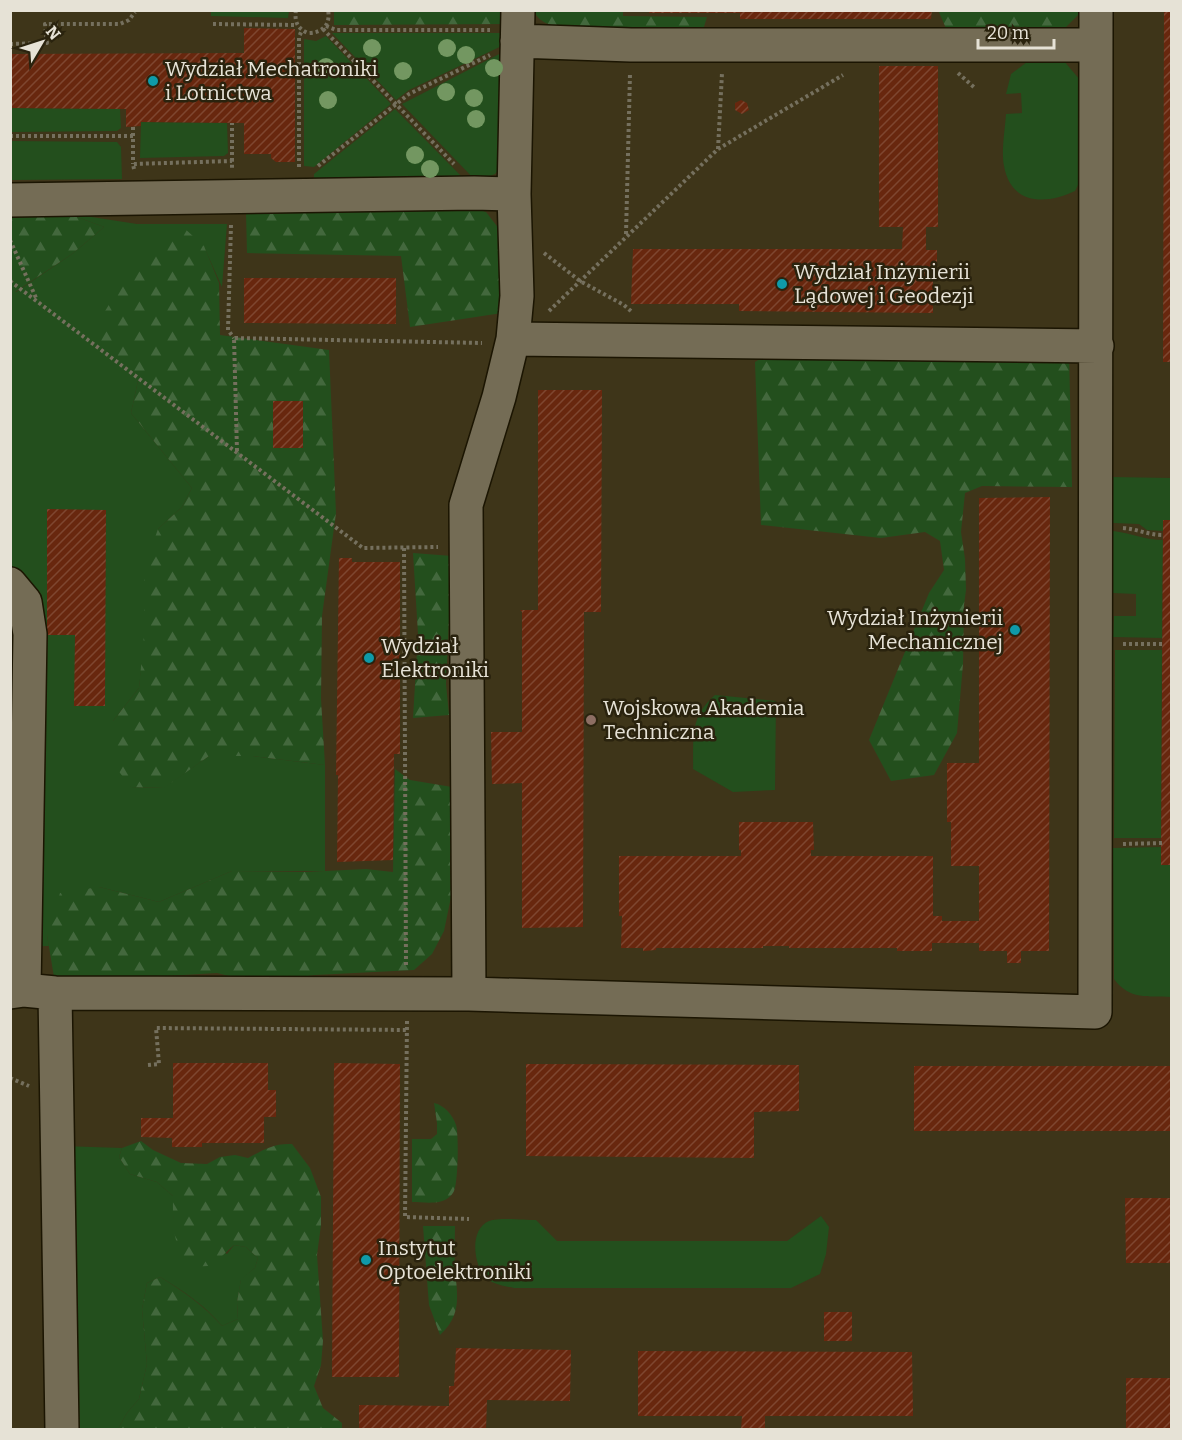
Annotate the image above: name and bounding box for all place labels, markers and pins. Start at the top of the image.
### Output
place label: Wydział Mechatroniki i Lotnictwa [165,56,378,106]
marker: Wydział Mechatroniki i Lotnictwa [146,74,160,88]
place label: Wydział Inżynierii Lądowej i Geodezji [794,259,974,309]
marker: Wydział Inżynierii Lądowej i Geodezji [775,277,789,291]
place label: Wydział Inżynierii Mechanicznej [827,605,1003,655]
marker: Wydział Inżynierii Mechanicznej [1008,623,1022,637]
place label: Wydział Elektroniki [381,633,489,683]
marker: Wydział Elektroniki [362,651,376,665]
place label: Wojskowa Akademia Techniczna [603,695,805,745]
marker: Wojskowa Akademia Techniczna [584,713,598,727]
place label: Instytut Optoelektroniki [378,1235,532,1285]
marker: Instytut Optoelektroniki [359,1253,373,1267]

